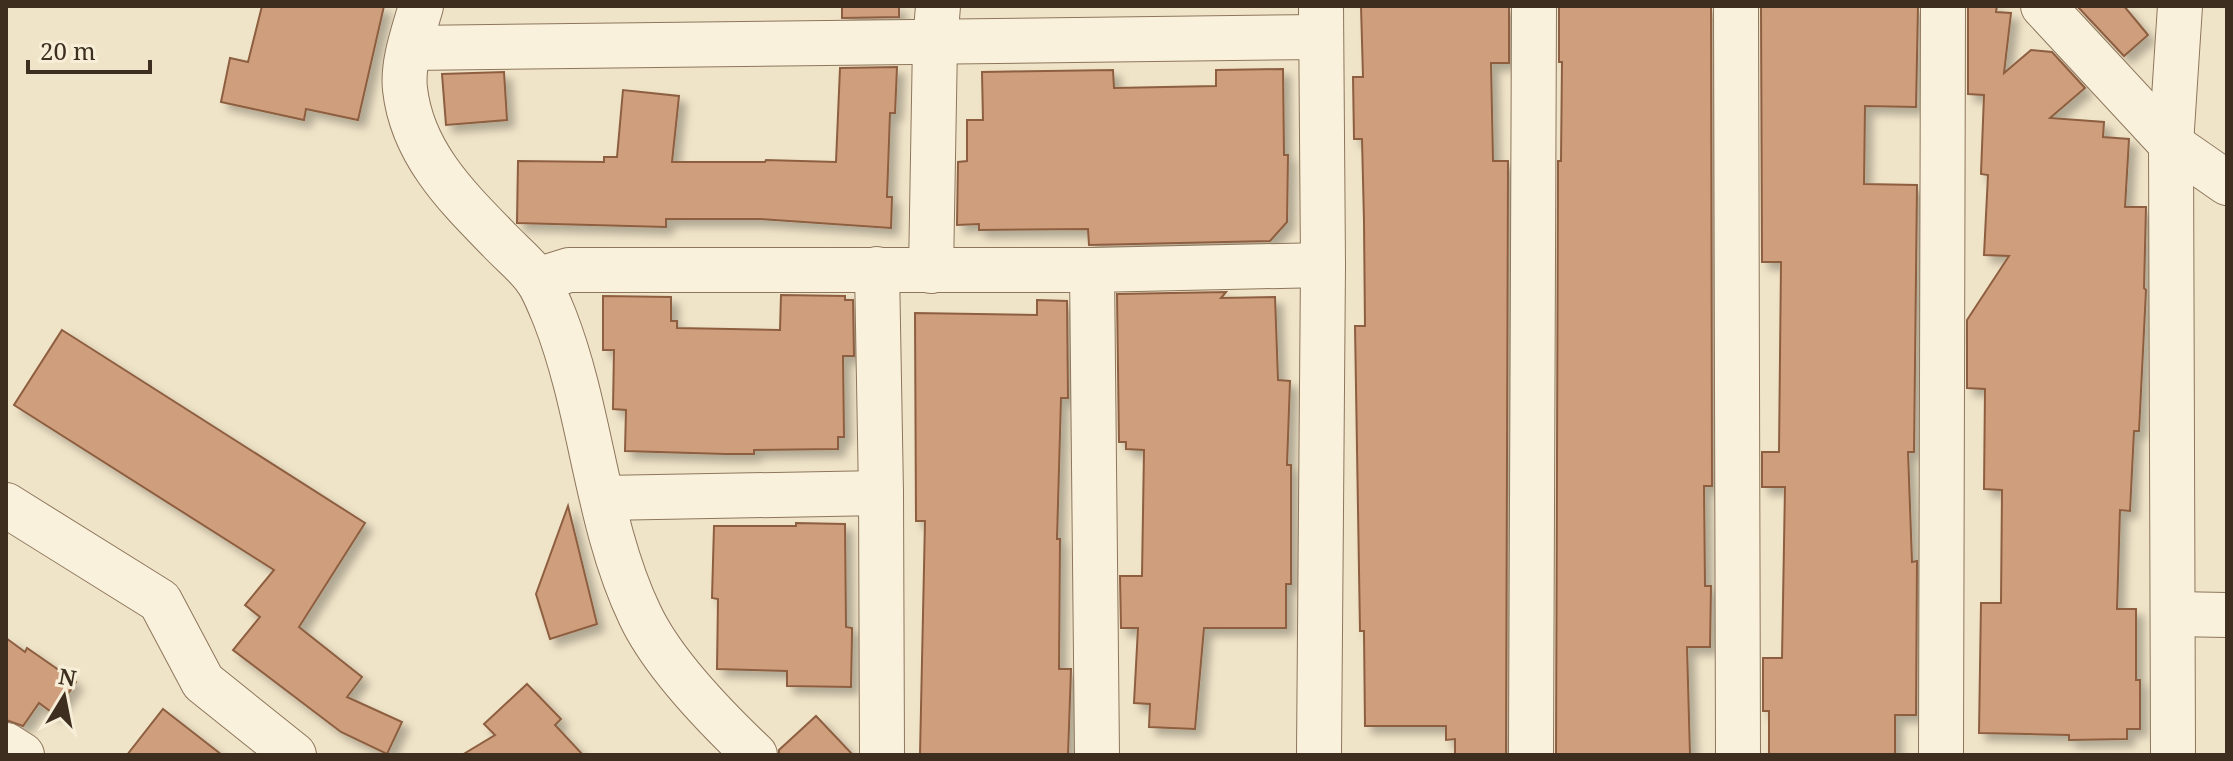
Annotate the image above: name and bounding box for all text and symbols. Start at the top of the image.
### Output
scale bar [28,24,150,74]
text: 20 m [40,34,96,67]
north arrow [24,657,104,737]
text: N [57,660,79,693]

